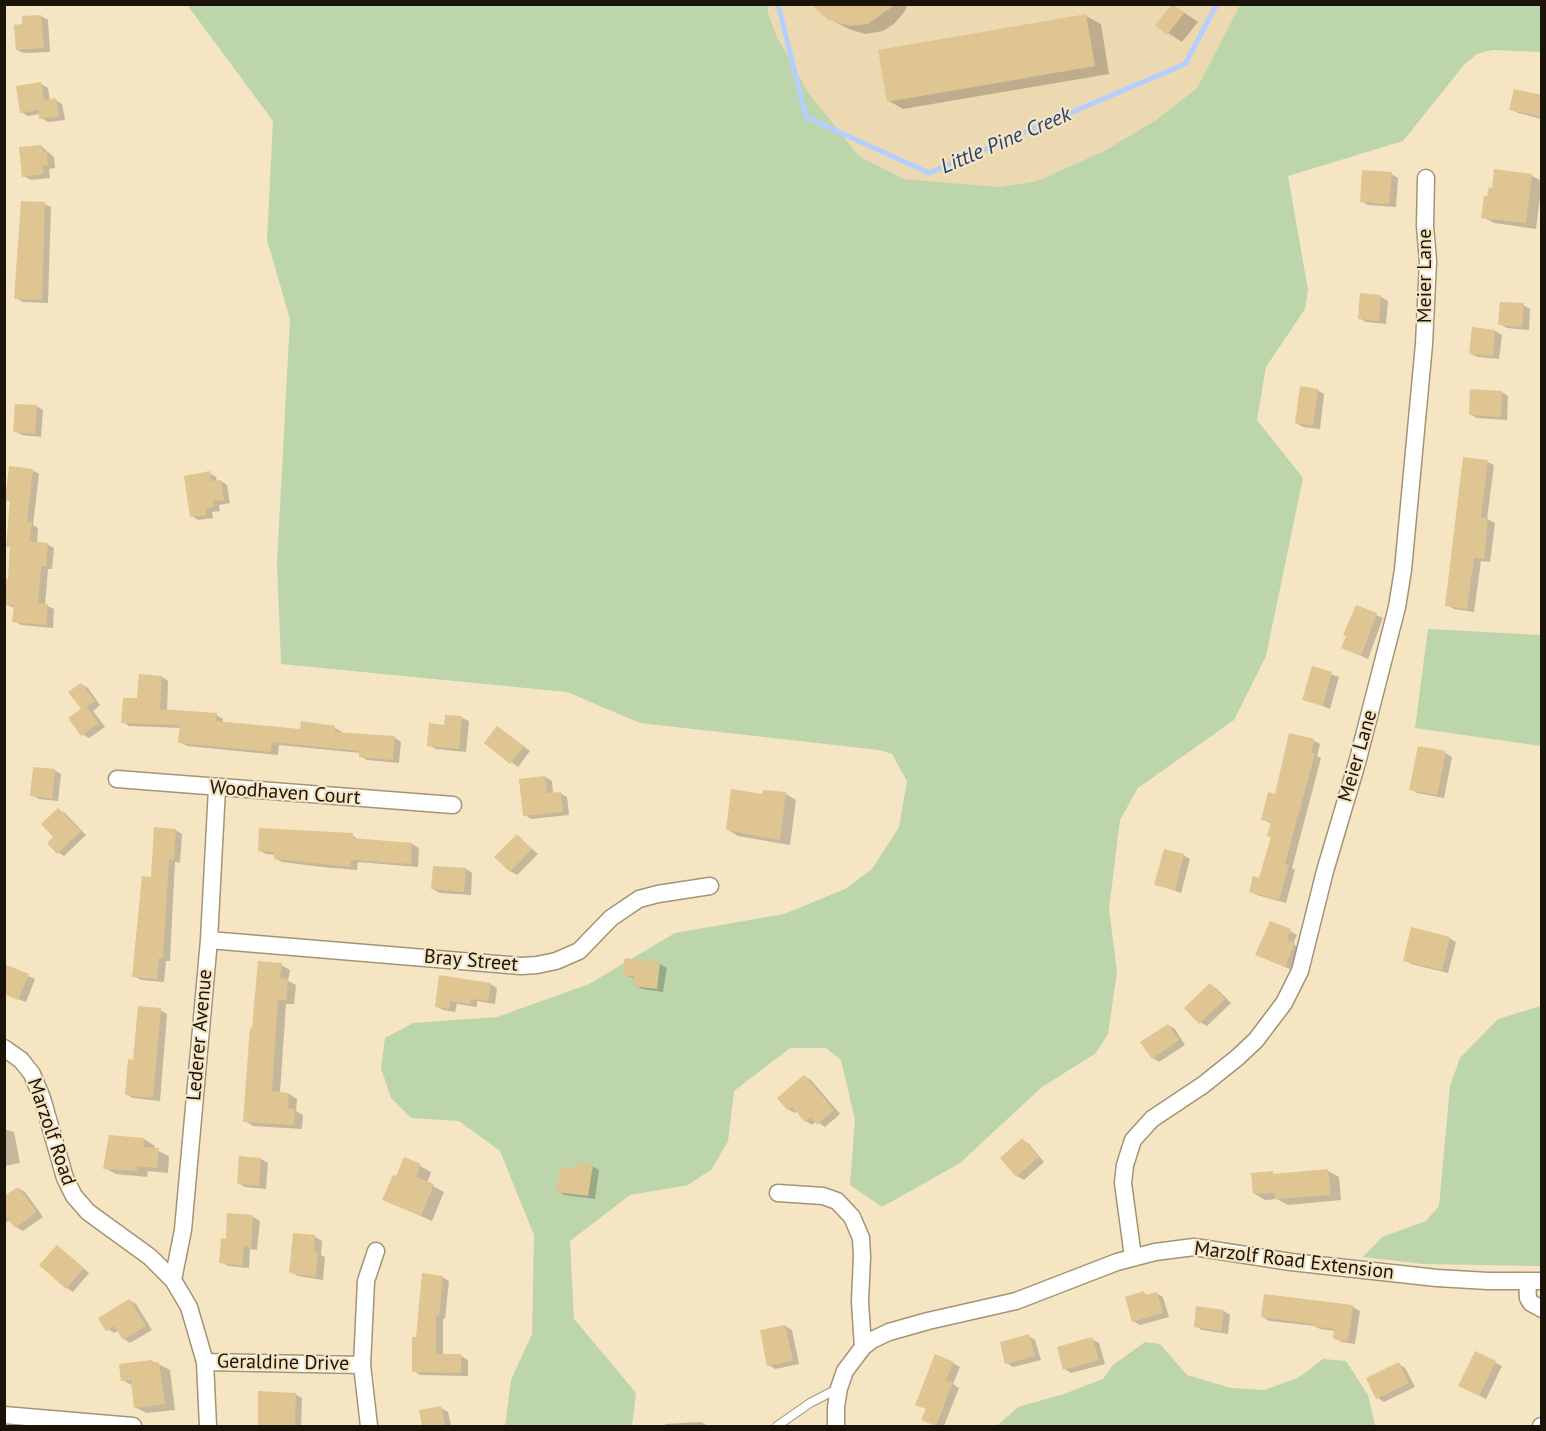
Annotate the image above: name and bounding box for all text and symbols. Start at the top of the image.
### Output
water label: Little Pine Creek [937,102,1075,180]
street label: Meier Lane [1413,229,1437,323]
street label: Meier Lane [1333,707,1383,805]
street label: Woodhaven Court [209,776,361,810]
street label: Bray Street [423,945,519,977]
street label: Lederer Avenue [182,968,218,1102]
street label: Marzolf Road [21,1075,81,1189]
street label: Marzolf Road Extension [1193,1237,1395,1285]
street label: Geraldine Drive [217,1350,349,1376]

